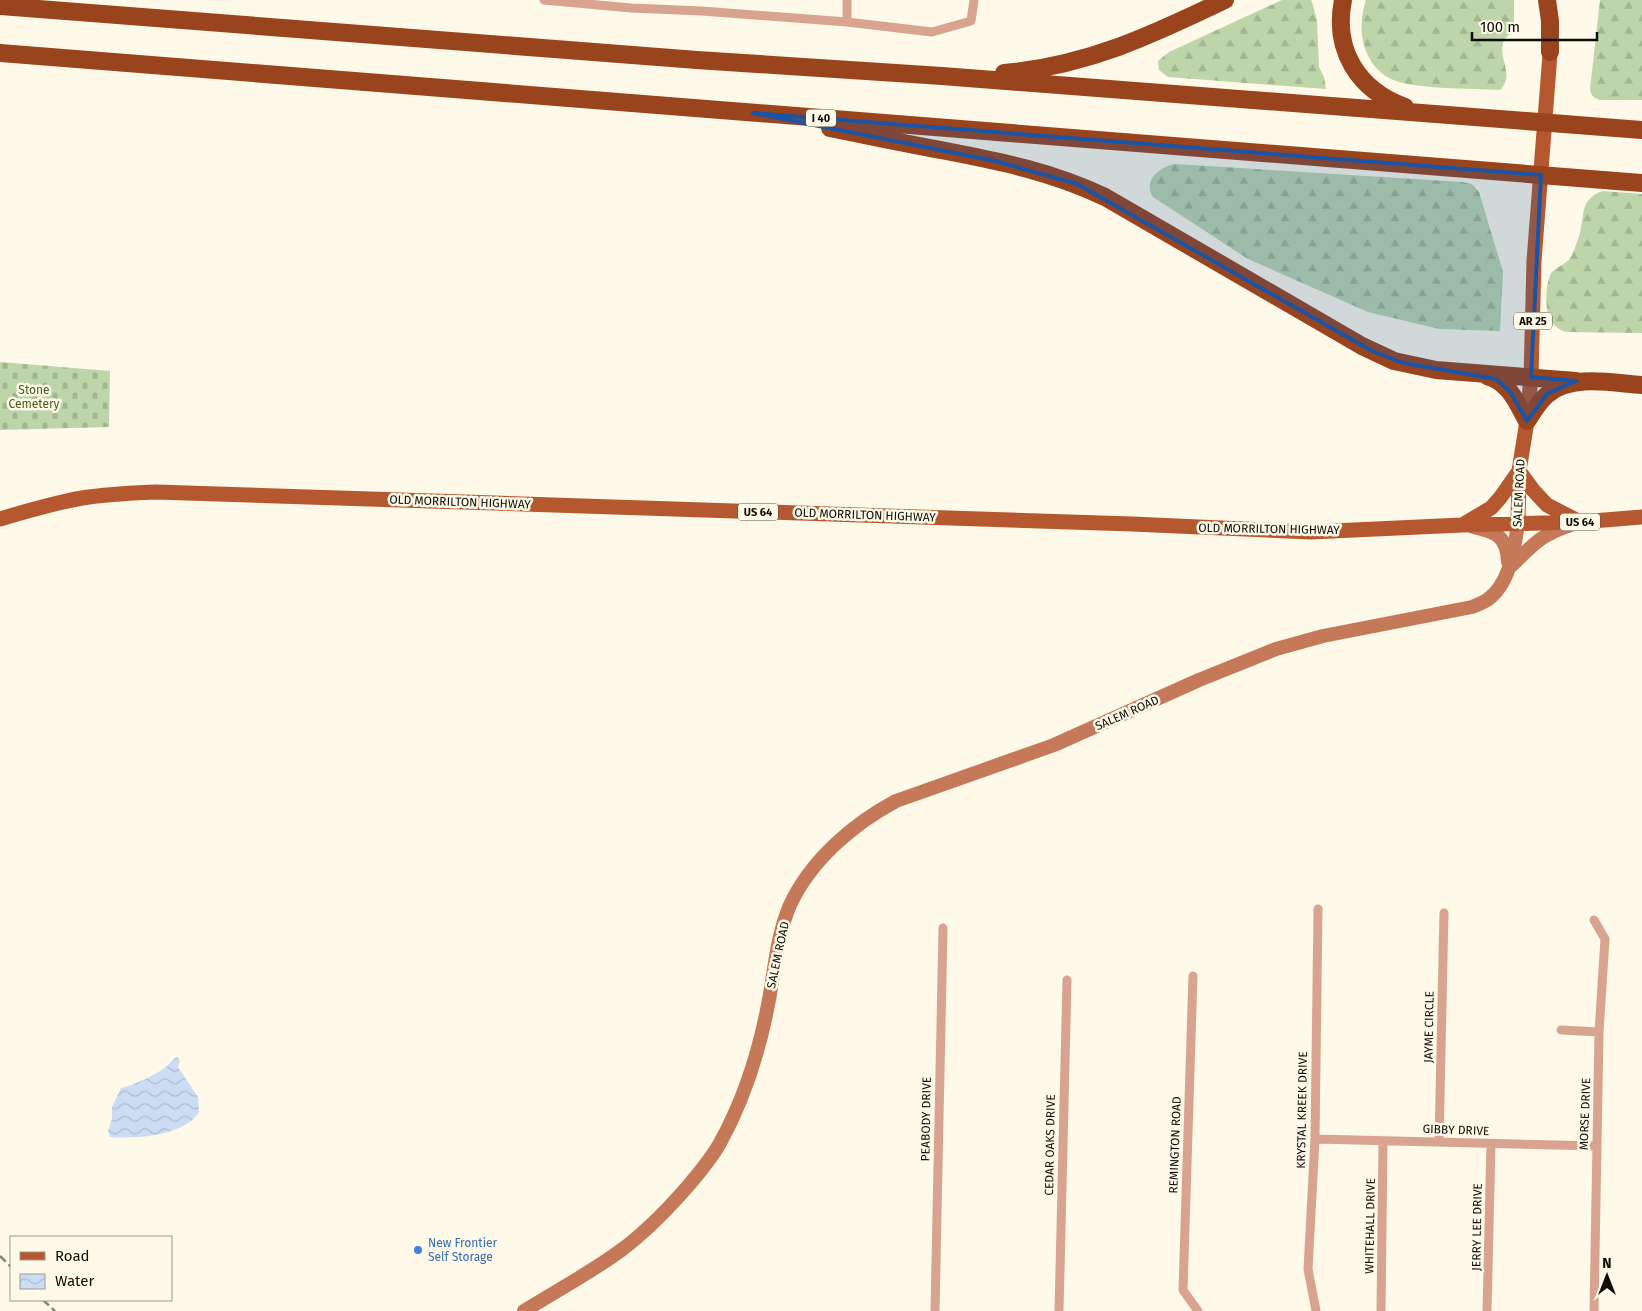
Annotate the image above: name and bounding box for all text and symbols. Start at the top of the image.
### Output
scale bar [1472,10,1597,42]
text: 100 m [1480,18,1520,36]
road number: I 40 [806,110,836,126]
road number: AR 25 [1514,312,1552,330]
park label: Stone Cemetery [8,383,60,411]
street label: SALEM ROAD [1510,458,1528,527]
street label: OLD MORRILTON HIGHWAY [389,493,531,511]
road number: US 64 [738,504,778,520]
street label: OLD MORRILTON HIGHWAY [794,506,936,524]
road number: US 64 [1560,514,1600,530]
street label: OLD MORRILTON HIGHWAY [1198,521,1340,537]
street label: SALEM ROAD [1093,693,1161,733]
street label: SALEM ROAD [764,920,792,990]
street label: JAYME CIRCLE [1421,991,1437,1063]
street label: KRYSTAL KREEK DRIVE [1294,1051,1310,1169]
street label: PEABODY DRIVE [918,1077,934,1161]
street label: MORSE DRIVE [1577,1078,1593,1150]
street label: CEDAR OAKS DRIVE [1042,1094,1058,1196]
street label: REMINGTON ROAD [1166,1096,1184,1194]
street label: GIBBY DRIVE [1422,1122,1490,1138]
street label: WHITEHALL DRIVE [1362,1178,1378,1274]
street label: JERRY LEE DRIVE [1469,1183,1485,1271]
legend [10,1236,172,1301]
place label: New Frontier Self Storage [428,1236,498,1264]
marker: New Frontier Self Storage [412,1244,424,1256]
text: Road [55,1247,90,1265]
north arrow [1582,1251,1632,1301]
text: N [1602,1255,1612,1272]
text: Water [55,1272,94,1290]

